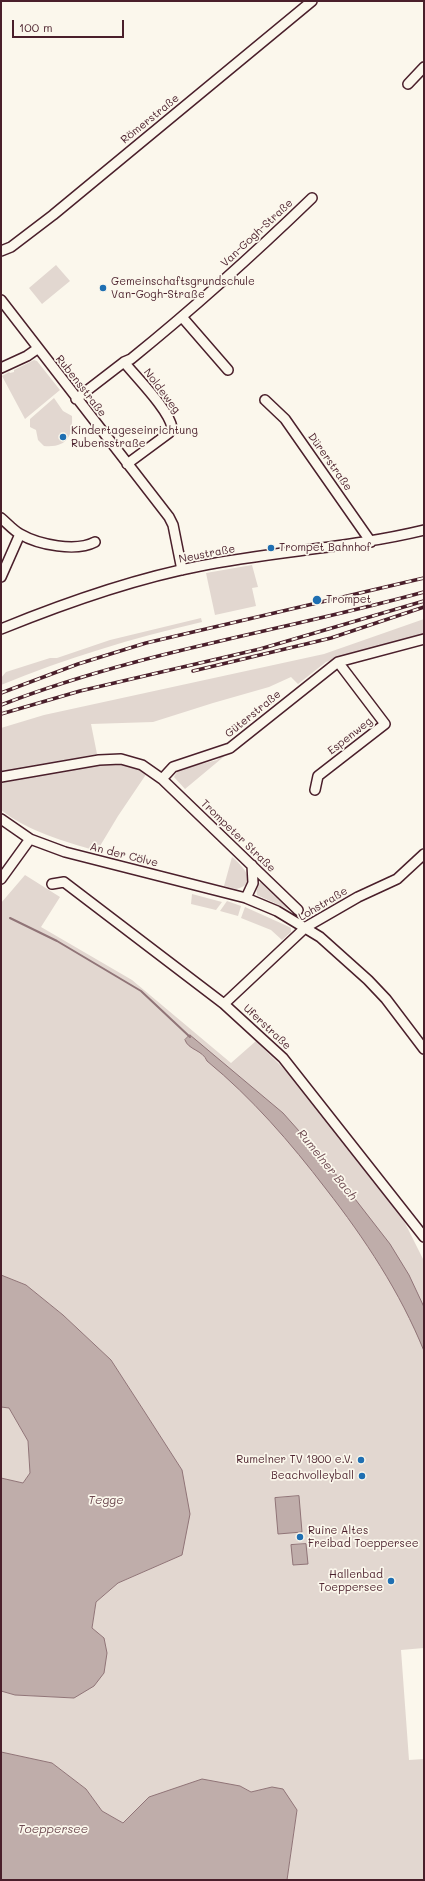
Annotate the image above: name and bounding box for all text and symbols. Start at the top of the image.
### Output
scale bar [14,12,126,38]
text: 100 m [19,19,53,35]
street label: Römerstraße [118,92,182,146]
street label: Van-Gogh-Straße [218,196,296,270]
place label: Gemeinschaftsgrundschule Van-Gogh-Straße [111,275,255,301]
marker: Gemeinschaftsgrundschule Van-Gogh-Straße [98,283,108,293]
street label: Rubensstraße [53,353,109,419]
street label: Noldeweg [141,366,183,416]
place label: Kindertageseinrichtung Rubensstraße [71,424,198,450]
street label: Dürerstraße [305,430,355,494]
marker: Kindertageseinrichtung Rubensstraße [58,432,68,442]
place label: Trompet Bahnhof [279,541,371,555]
street label: Neustraße [178,542,236,566]
marker: Trompet Bahnhof [266,543,276,553]
place label: Trompet [326,593,371,607]
marker: Trompet [311,594,323,606]
street label: Güterstraße [223,688,283,740]
street label: Espenweg [325,714,375,758]
street label: Trompeter Straße [198,797,278,875]
street label: An der Cölve [89,840,159,870]
street label: Lohstraße [296,884,350,924]
street label: Uferstraße [240,1002,294,1052]
water label: Rumelner Bach [294,1127,360,1203]
place label: Rumelner TV 1900 e.V. [236,1453,353,1467]
marker: Rumelner TV 1900 e.V. [356,1455,366,1465]
place label: Beachvolleyball [271,1469,354,1483]
marker: Beachvolleyball [357,1471,367,1481]
water label: Tegge [88,1493,124,1507]
place label: Ruine Altes Freibad Toeppersee [308,1524,419,1550]
marker: Ruine Altes Freibad Toeppersee [295,1532,305,1542]
place label: Hallenbad Toeppersee [319,1568,383,1594]
marker: Hallenbad Toeppersee [386,1576,396,1586]
water label: Toeppersee [18,1822,88,1836]

